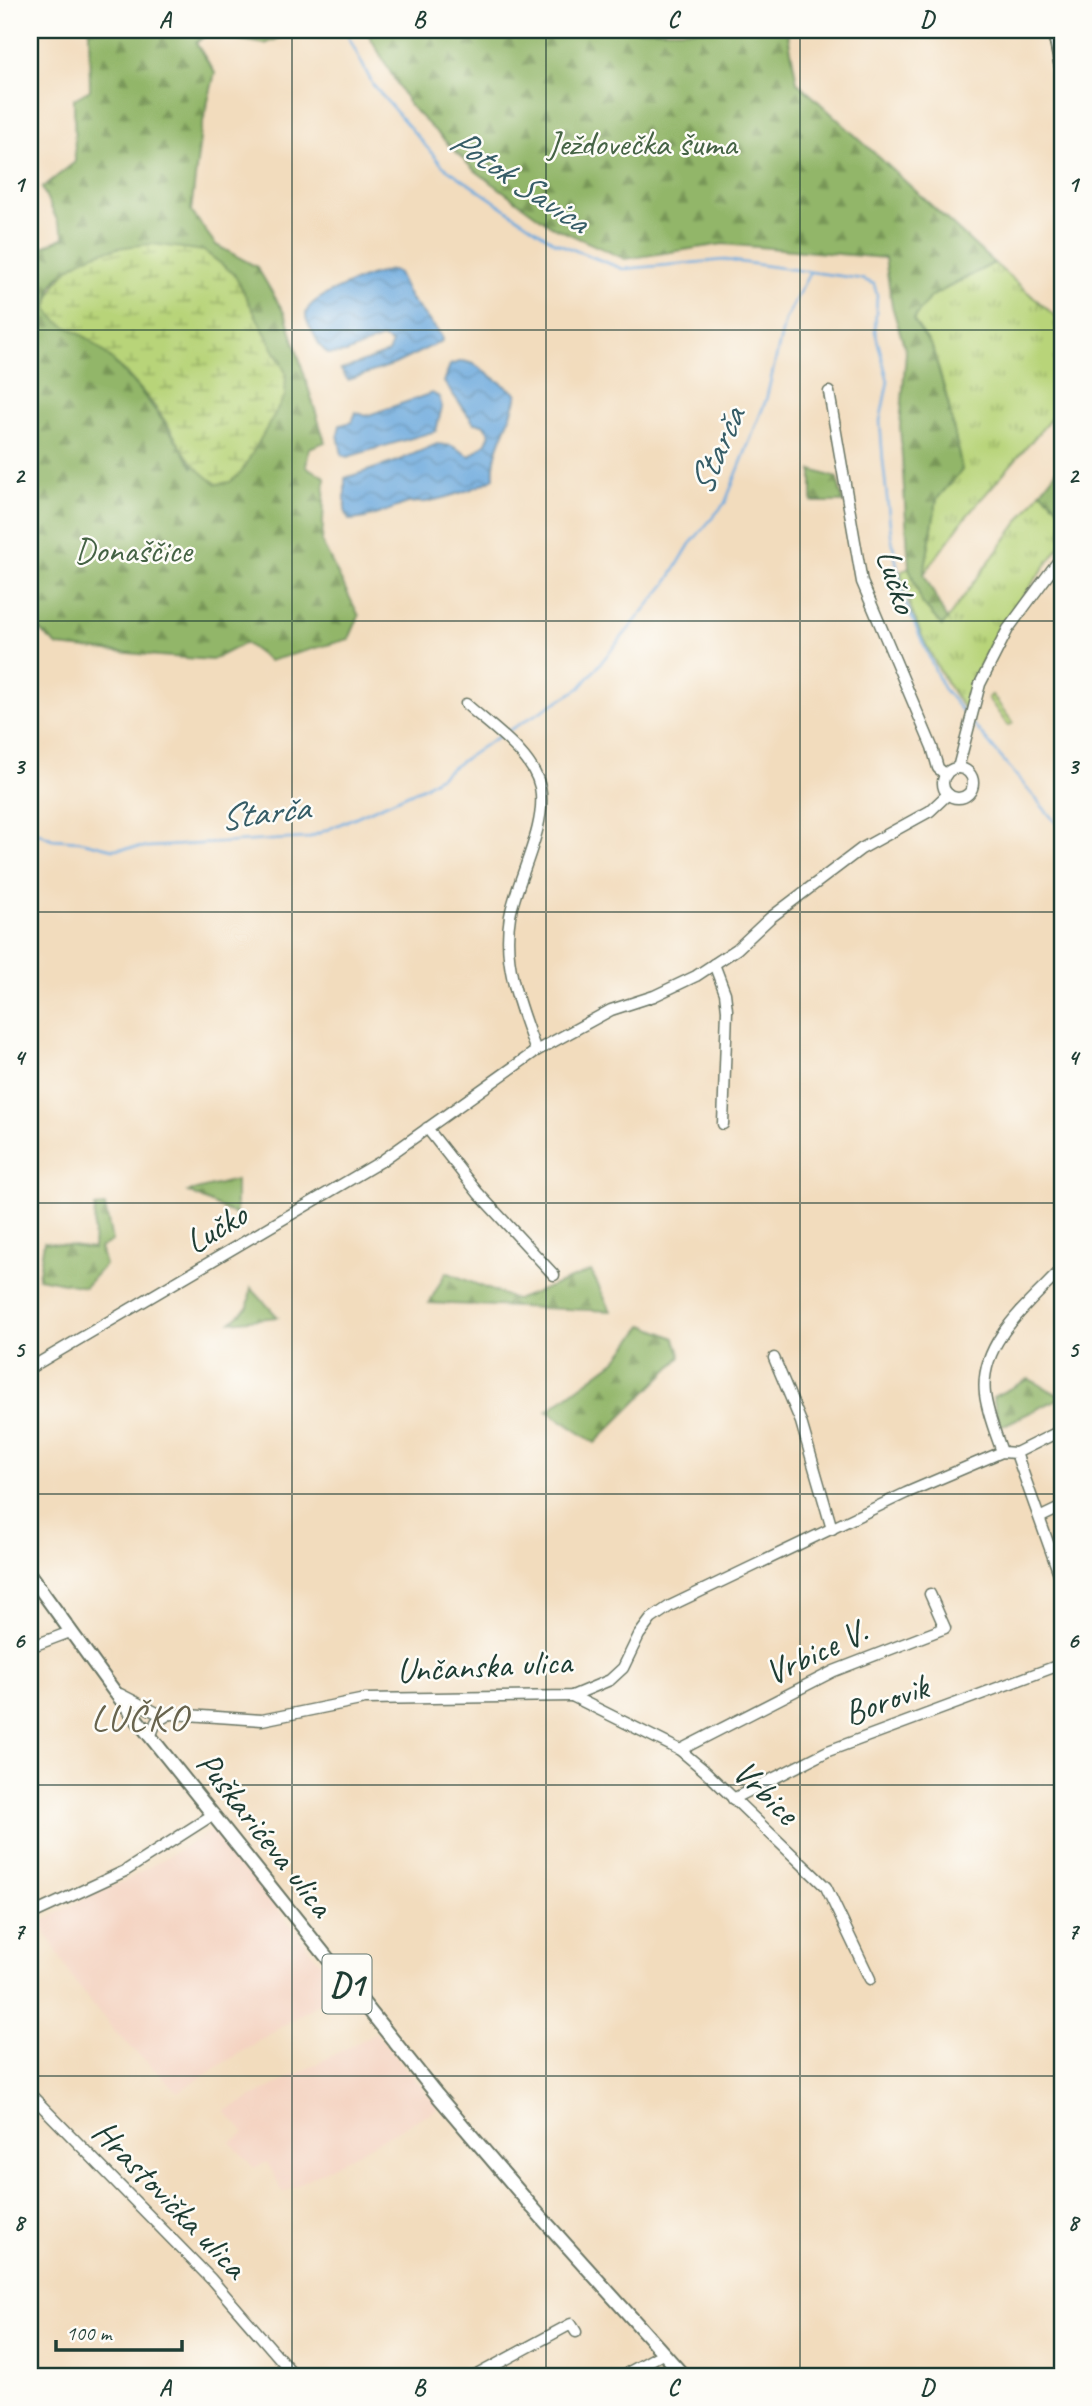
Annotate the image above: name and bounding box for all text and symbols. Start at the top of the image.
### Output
text: A [159,5,173,34]
text: B [413,5,427,34]
text: C [668,5,682,34]
text: D [920,5,936,34]
water label: Potok Savica [442,117,601,245]
park label: Ježdovečka šuma [545,121,739,166]
text: 1 [14,170,27,199]
text: 1 [1068,170,1081,199]
water label: Starča [676,397,757,502]
text: 2 [14,461,27,490]
text: 2 [1068,461,1081,490]
park label: Donaščice [74,528,194,573]
street label: Lučko [866,543,929,620]
text: 3 [14,752,27,781]
text: 3 [1068,752,1081,781]
water label: Starča [217,783,315,841]
text: 4 [14,1043,27,1072]
text: 4 [1068,1043,1081,1072]
street label: Lučko [177,1191,257,1264]
text: 5 [14,1335,26,1364]
text: 5 [1068,1335,1080,1364]
street label: Vrbice V. [758,1609,874,1695]
text: 6 [14,1626,27,1655]
text: 6 [1068,1626,1081,1655]
street label: Unčanska ulica [395,1639,575,1693]
street label: Borovik [838,1663,936,1736]
district label: LUČKO [91,1694,191,1741]
street label: Puškarićeva ulica [186,1742,345,1927]
street label: Vrbice [723,1750,811,1836]
text: 7 [14,1917,27,1946]
text: 7 [1068,1917,1081,1946]
road number: D1 [322,1954,372,2014]
street label: Hrastovička ulica [83,2110,259,2290]
text: 8 [14,2208,27,2237]
text: 8 [1068,2208,1081,2237]
scale bar [56,2308,182,2352]
text: 100 m [66,2320,113,2346]
text: A [159,2373,173,2402]
text: B [413,2373,427,2402]
text: C [668,2373,682,2402]
text: D [920,2373,936,2402]

